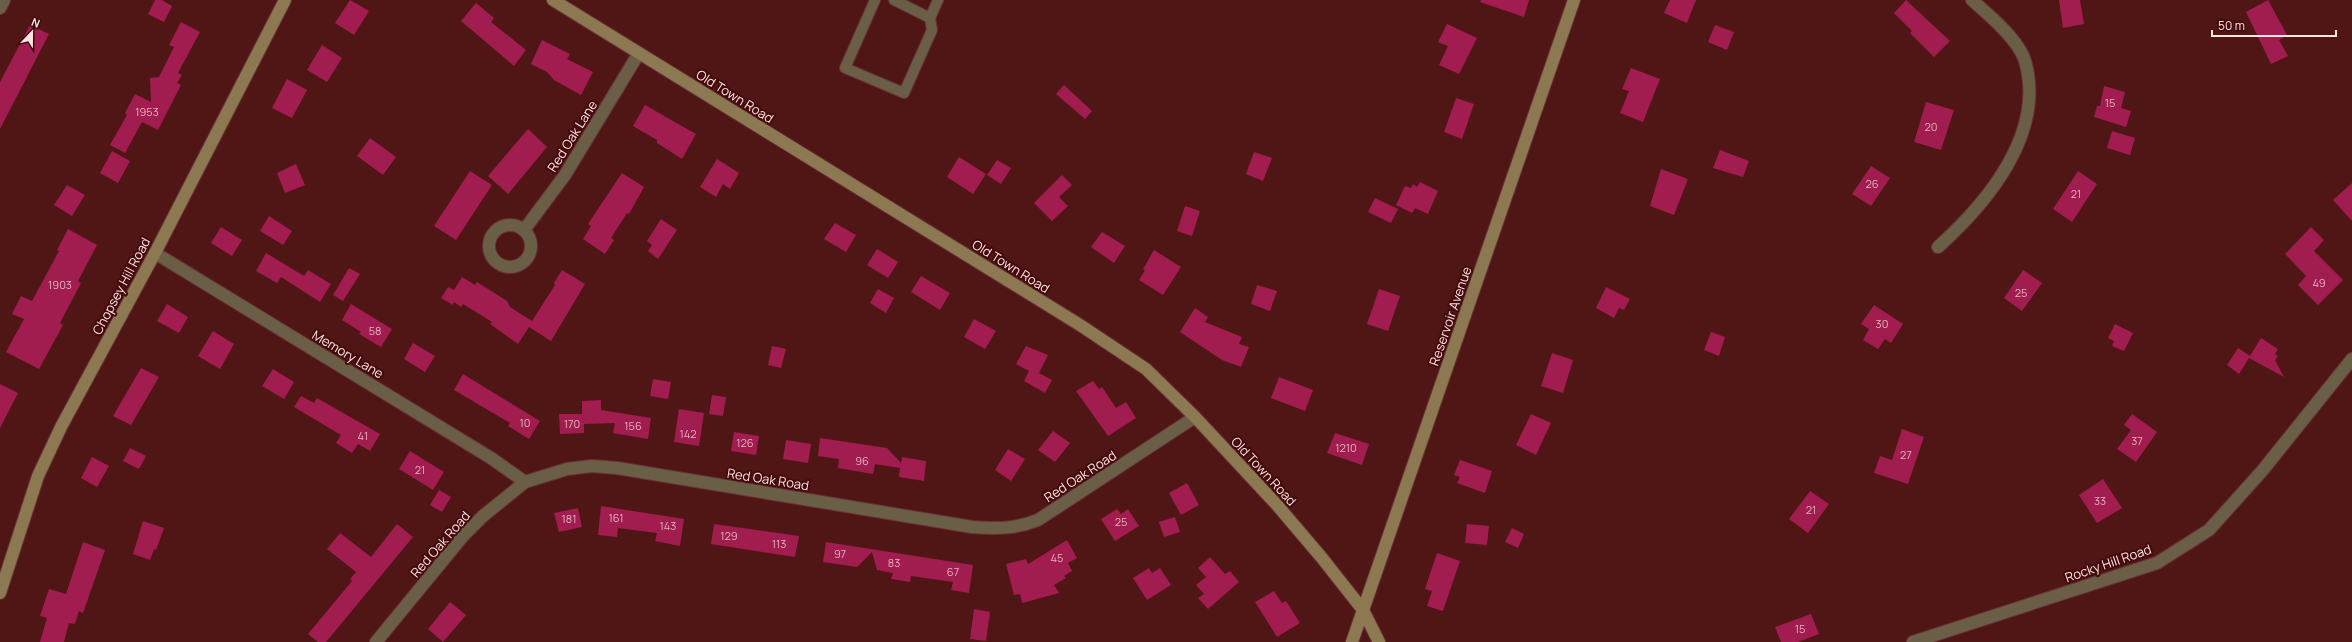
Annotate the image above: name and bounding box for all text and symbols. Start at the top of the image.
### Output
north arrow [12,12,52,52]
scale bar [2212,12,2336,38]
text: N [29,14,42,31]
text: 50 m [2218,17,2245,34]
street label: Old Town Road [693,65,777,127]
house number: 15 [2105,95,2115,110]
street label: Red Oak Lane [543,97,601,175]
house number: 1953 [135,104,159,119]
house number: 20 [1925,119,1937,134]
house number: 26 [1865,176,1879,191]
house number: 21 [2071,186,2081,201]
street label: Chopsey Hill Road [88,234,154,338]
street label: Old Town Road [969,235,1053,297]
street label: Reservoir Avenue [1425,264,1476,368]
house number: 49 [2312,275,2326,290]
house number: 1903 [48,277,72,292]
house number: 25 [2015,285,2027,300]
house number: 30 [1876,316,1888,331]
house number: 58 [369,323,381,338]
street label: Memory Lane [309,326,387,383]
house number: 10 [519,415,531,430]
house number: 170 [564,416,580,431]
house number: 156 [624,418,642,433]
house number: 142 [679,426,697,441]
house number: 41 [358,428,368,443]
street label: Old Town Road [1227,433,1301,509]
house number: 37 [2131,433,2143,448]
house number: 126 [736,435,754,450]
house number: 1210 [1335,440,1357,455]
street label: Red Oak Road [1040,446,1120,506]
house number: 27 [1900,447,1912,462]
house number: 96 [855,453,869,468]
house number: 21 [415,462,425,477]
street label: Red Oak Road [726,464,810,494]
house number: 33 [2094,493,2106,508]
house number: 21 [1806,502,1816,517]
street label: Red Oak Road [406,507,474,581]
house number: 161 [608,510,624,525]
house number: 181 [562,511,576,526]
house number: 25 [1115,514,1127,529]
house number: 143 [660,518,676,533]
house number: 129 [720,528,738,543]
house number: 113 [772,536,786,551]
street label: Rocky Hill Road [2062,540,2154,586]
house number: 97 [834,546,846,561]
house number: 45 [1051,550,1063,565]
house number: 83 [888,555,900,570]
house number: 67 [947,564,959,579]
house number: 15 [1795,621,1805,636]

